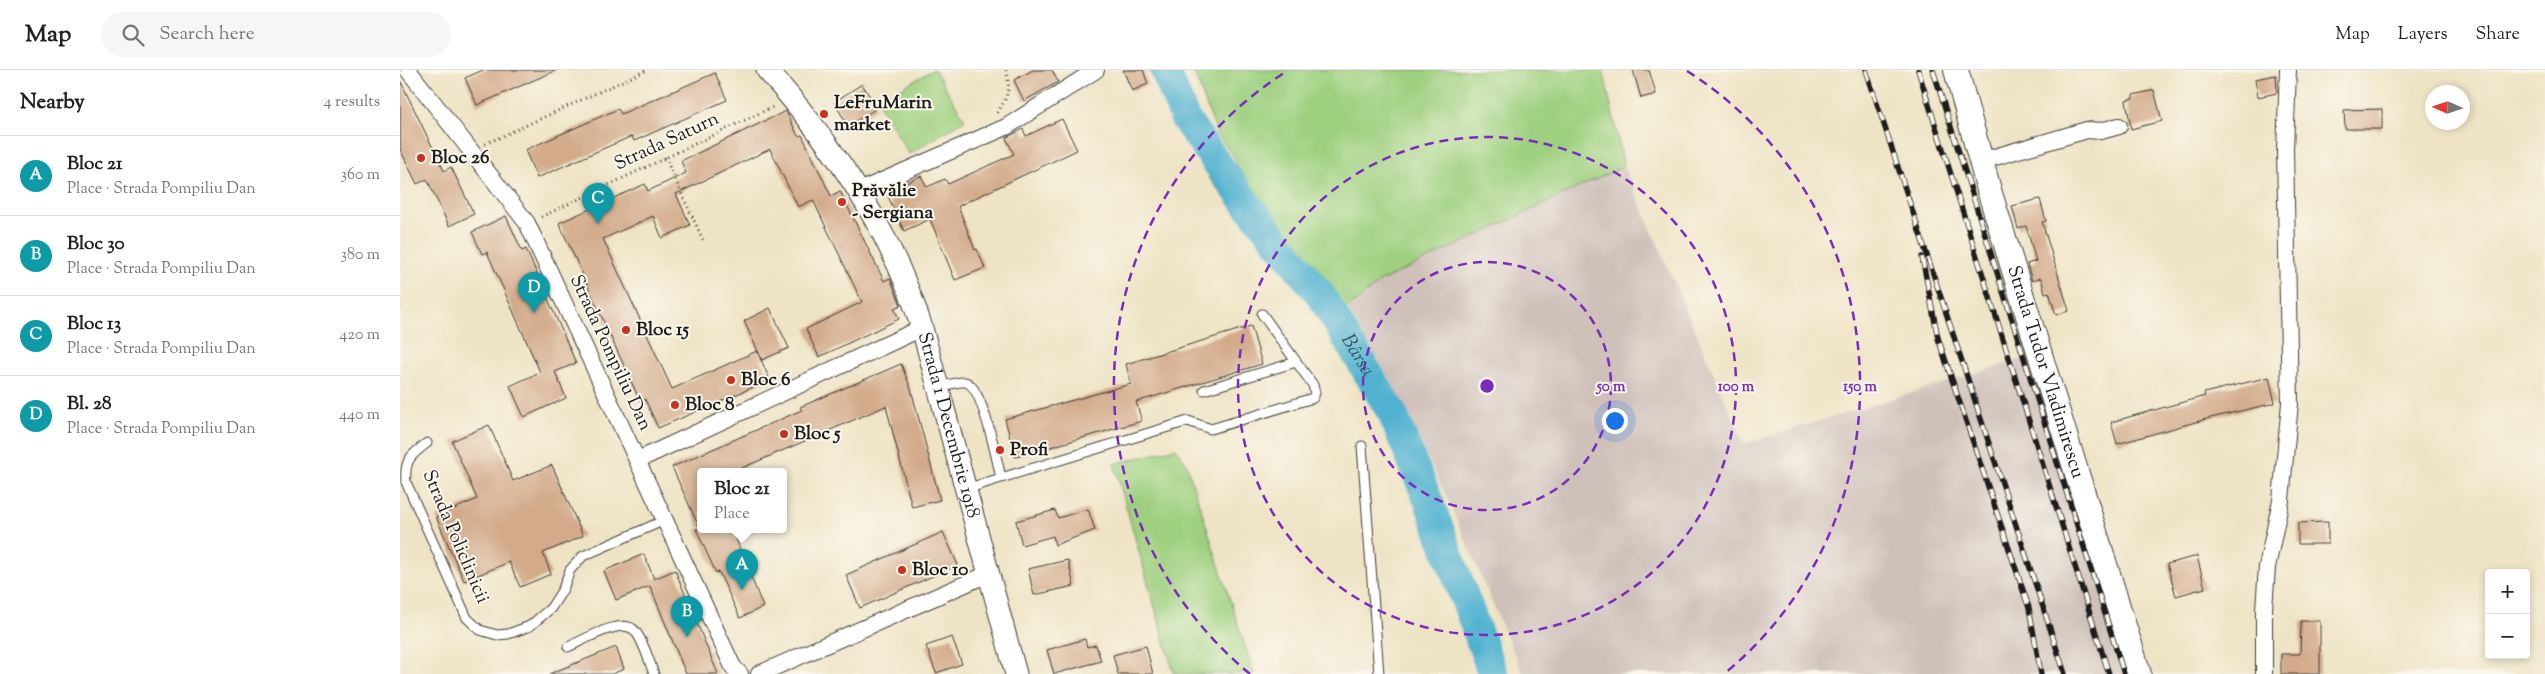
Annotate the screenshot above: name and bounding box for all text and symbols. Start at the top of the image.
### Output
search box [101,12,451,57]
text: Map [25,18,71,52]
icon: search [119,21,147,49]
text: Search here [159,21,255,48]
text: Map [2335,22,2370,48]
text: Layers [2398,22,2448,48]
text: Share [2476,22,2520,48]
north arrow [2425,85,2470,130]
text: Nearby [20,88,85,118]
place label: LeFruMarin market [834,90,933,139]
text: 4 results [324,91,380,114]
street label: Strada Saturn [610,106,724,178]
marker: LeFruMarin market [818,108,830,120]
place label: Bloc 26 [431,145,489,172]
text: Bloc 21 [67,151,122,178]
marker: Bloc 26 [415,152,427,164]
text: A [30,164,43,187]
text: 360 m [341,164,380,187]
text: Place · Strada Pompiliu Dan [67,178,256,201]
place label: Prăvălie - Sergiana [852,178,933,227]
pin: C [582,183,614,224]
marker: Prăvălie - Sergiana [836,196,848,208]
text: Bloc 30 [67,231,125,258]
text: B [31,244,41,267]
text: 380 m [340,244,380,267]
text: Place · Strada Pompiliu Dan [67,258,256,281]
street label: Strada Tudor Vladimirescu [2000,262,2091,482]
street label: Strada Pompiliu Dan [562,271,658,435]
pin: D [518,272,550,313]
text: Bloc 13 [67,311,121,338]
place label: Bloc 15 [636,317,689,344]
text: C [30,324,42,347]
text: 420 m [339,324,380,347]
marker: Bloc 15 [620,324,632,336]
street label: Strada 1 Decembrie 1918 [910,329,987,521]
water label: Bârsa [1333,329,1381,383]
text: Place · Strada Pompiliu Dan [67,338,256,361]
place label: Bloc 6 [741,367,790,394]
marker: Bloc 6 [725,374,737,386]
centre of rings [1478,377,1496,395]
text: 50 m [1596,377,1626,398]
text: 100 m [1718,377,1755,398]
text: 150 m [1843,377,1877,398]
text: Bl. 28 [67,391,111,418]
place label: Bloc 8 [685,392,735,419]
marker: Bloc 8 [669,399,681,411]
text: D [30,404,42,427]
text: 440 m [339,404,380,427]
your location [1602,408,1628,434]
text: Place · Strada Pompiliu Dan [67,418,256,441]
place label: Bloc 5 [794,421,841,448]
marker: Bloc 5 [778,428,790,440]
place label: Profi [1010,437,1049,464]
marker: Profi [994,444,1006,456]
street label: Strada Policlinicii [415,466,495,608]
popup [697,468,787,533]
text: Bloc 21 [714,476,770,503]
text: Place [714,503,750,526]
pin: A [726,549,758,590]
place label: Bloc 10 [912,557,968,584]
marker: Bloc 10 [896,564,908,576]
map controls [2485,569,2530,659]
button: + [2485,569,2530,614]
pin: B [671,596,703,637]
button: − [2485,614,2530,659]

